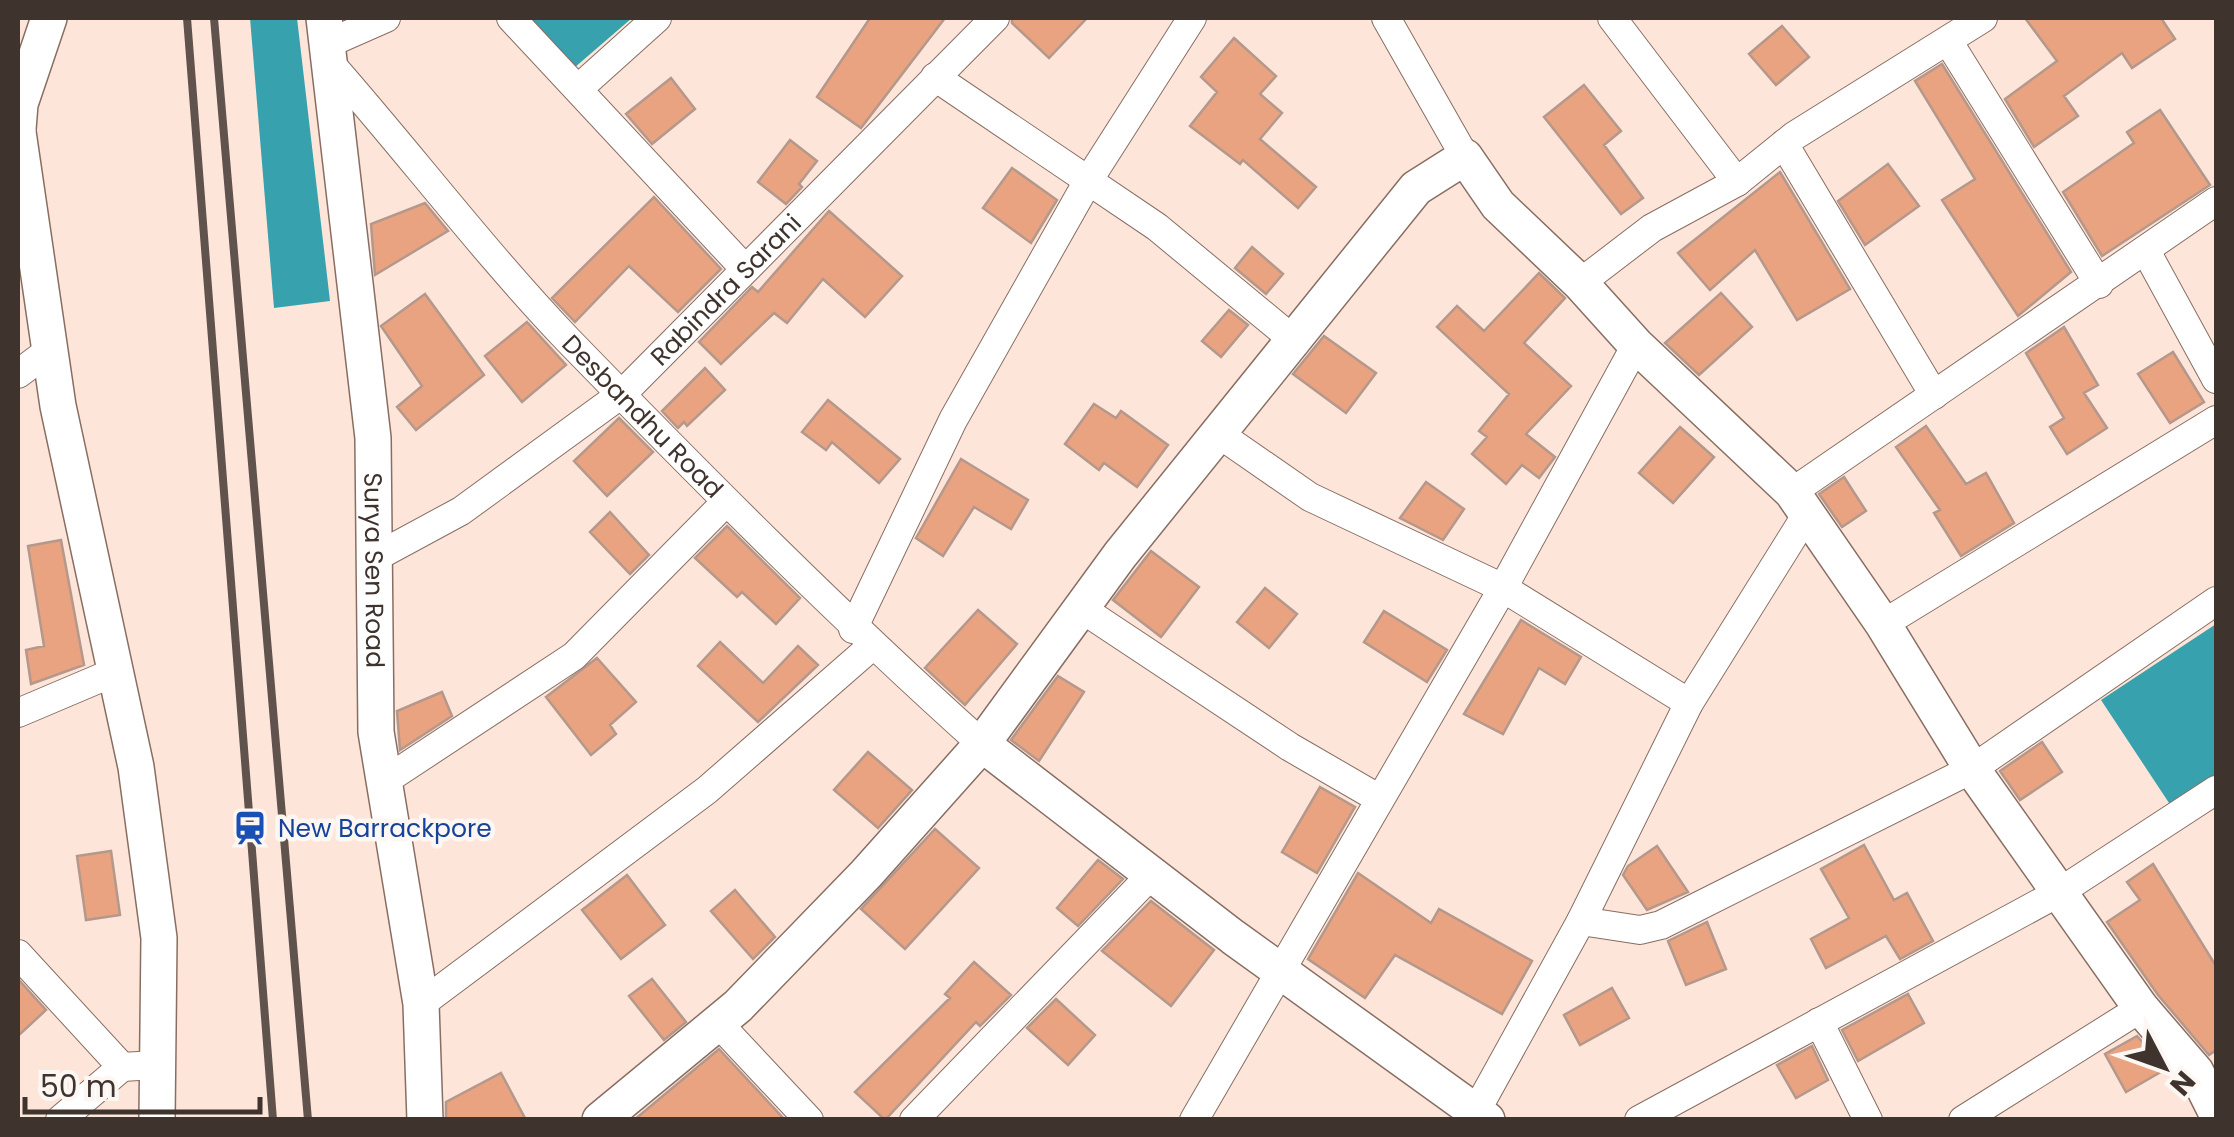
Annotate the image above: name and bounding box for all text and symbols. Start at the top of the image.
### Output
street label: Rabindra Sarani [643,206,809,374]
street label: Desbandhu Road [554,327,731,506]
street label: Surya Sen Road [355,472,392,668]
station icon: New Barrackpore [231,809,269,847]
place label: New Barrackpore [278,811,492,846]
north arrow [2114,1017,2214,1117]
scale bar [25,1052,260,1114]
text: N [2161,1062,2204,1104]
text: 50 m [40,1065,117,1108]

